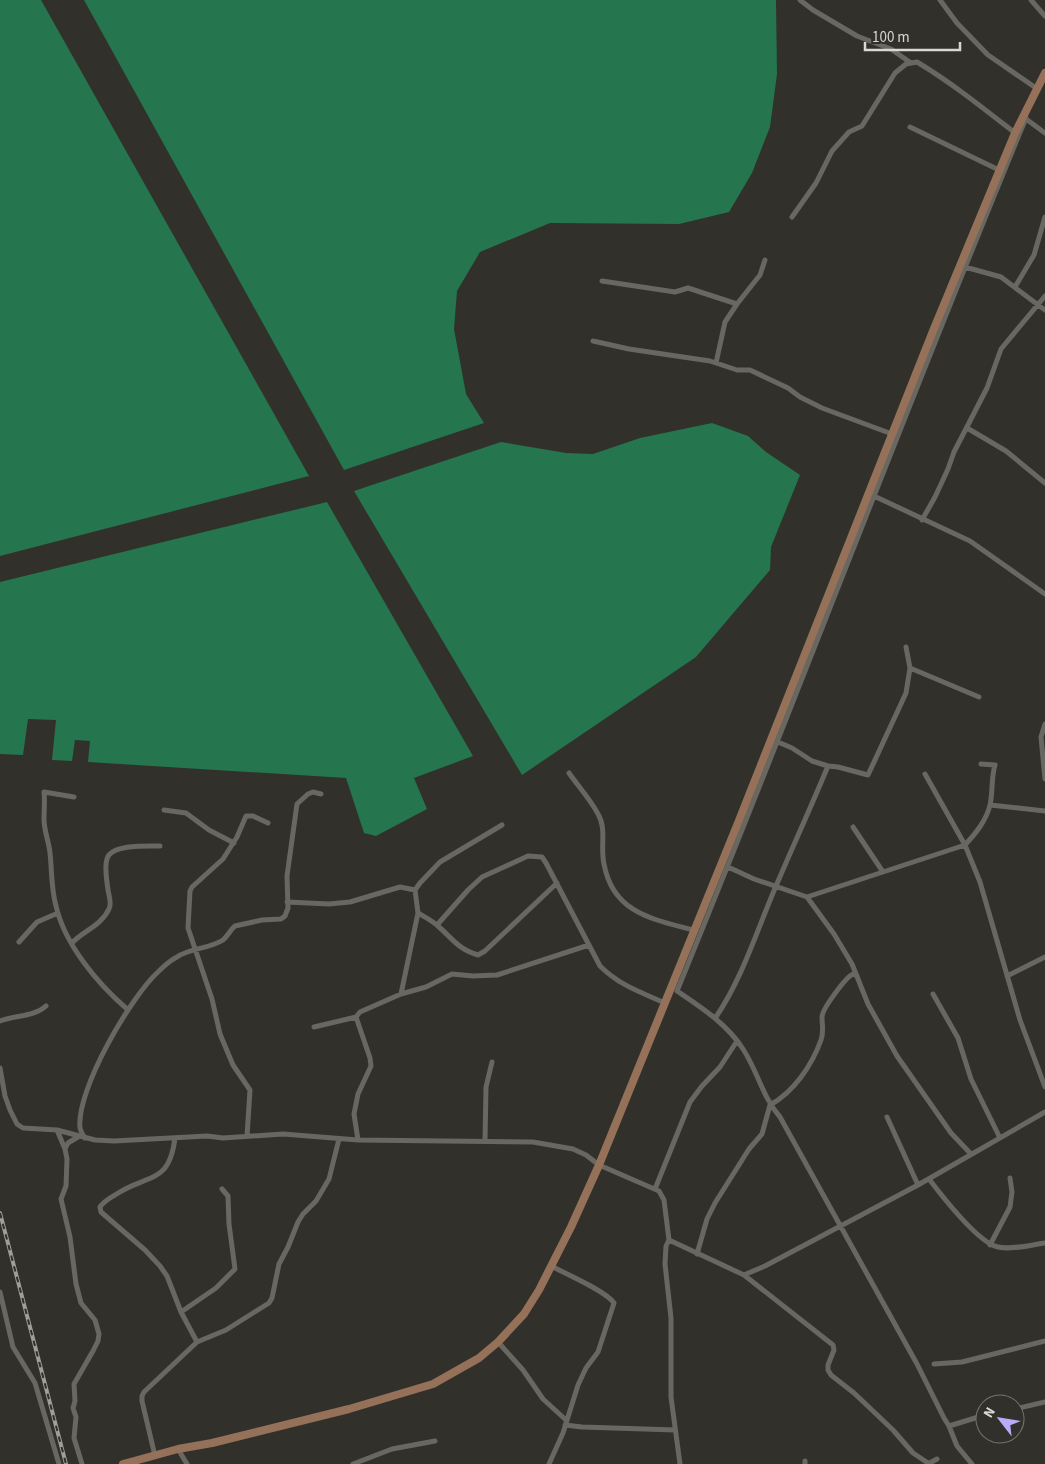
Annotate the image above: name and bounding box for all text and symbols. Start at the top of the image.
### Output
scale bar [865,20,960,52]
text: 100 m [872,27,910,48]
north arrow [975,1394,1025,1444]
text: N [979,1404,1001,1422]

